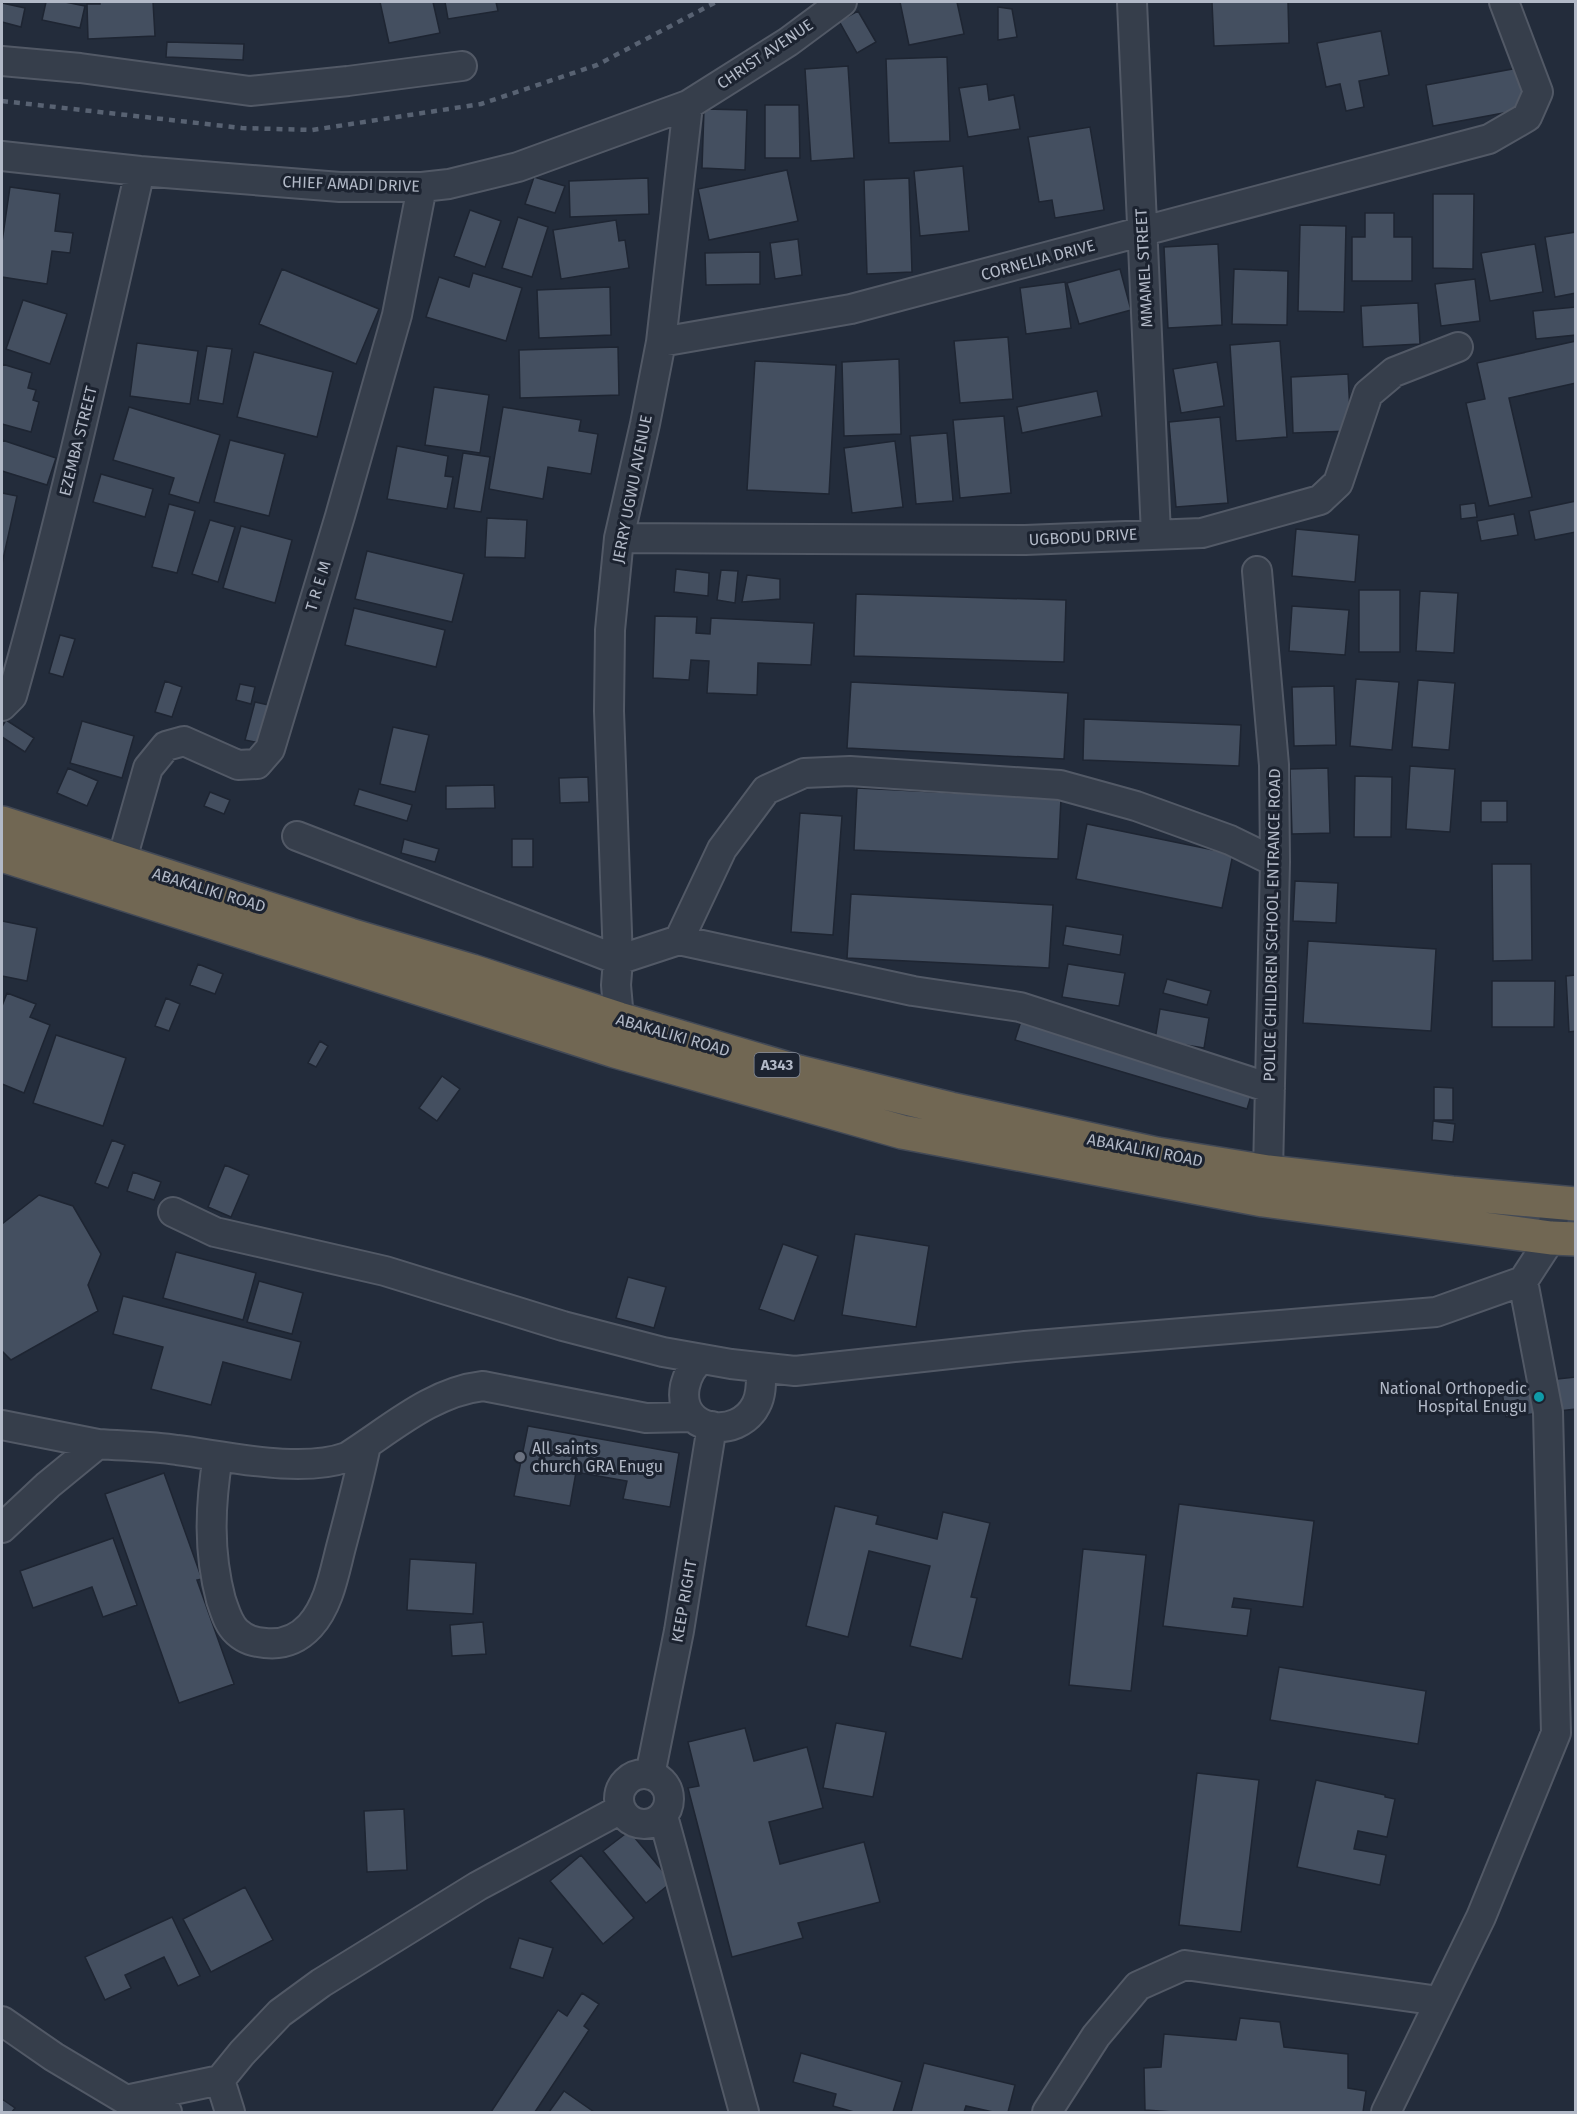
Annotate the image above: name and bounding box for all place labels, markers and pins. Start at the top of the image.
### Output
place label: National Orthopedic Hospital Enugu [1379,1379,1527,1416]
marker: National Orthopedic Hospital Enugu [1532,1390,1546,1404]
place label: All saints church GRA Enugu [532,1439,663,1476]
marker: All saints church GRA Enugu [513,1450,527,1464]

